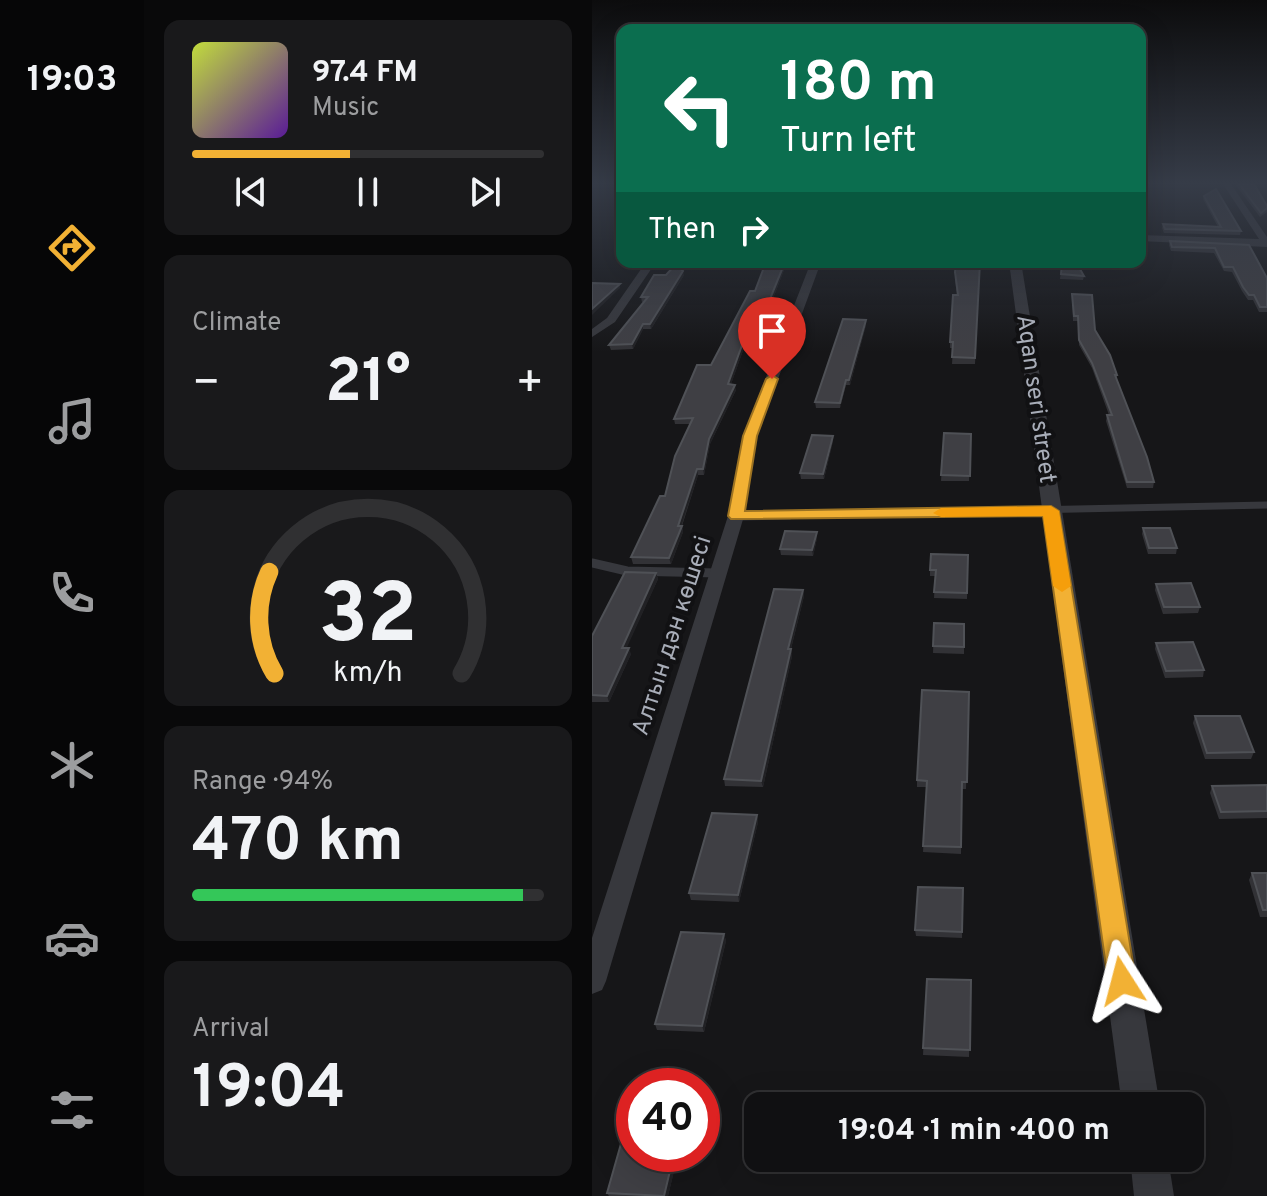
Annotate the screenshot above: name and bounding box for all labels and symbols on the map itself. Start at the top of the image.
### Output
pin [738,297,806,379]
street label: Aqan seri street [1008,313,1062,485]
street label: Алтын дән көшесі [627,532,719,740]
position arrow [1080,939,1164,1023]
speed limit sign: 40 [616,1068,720,1172]

